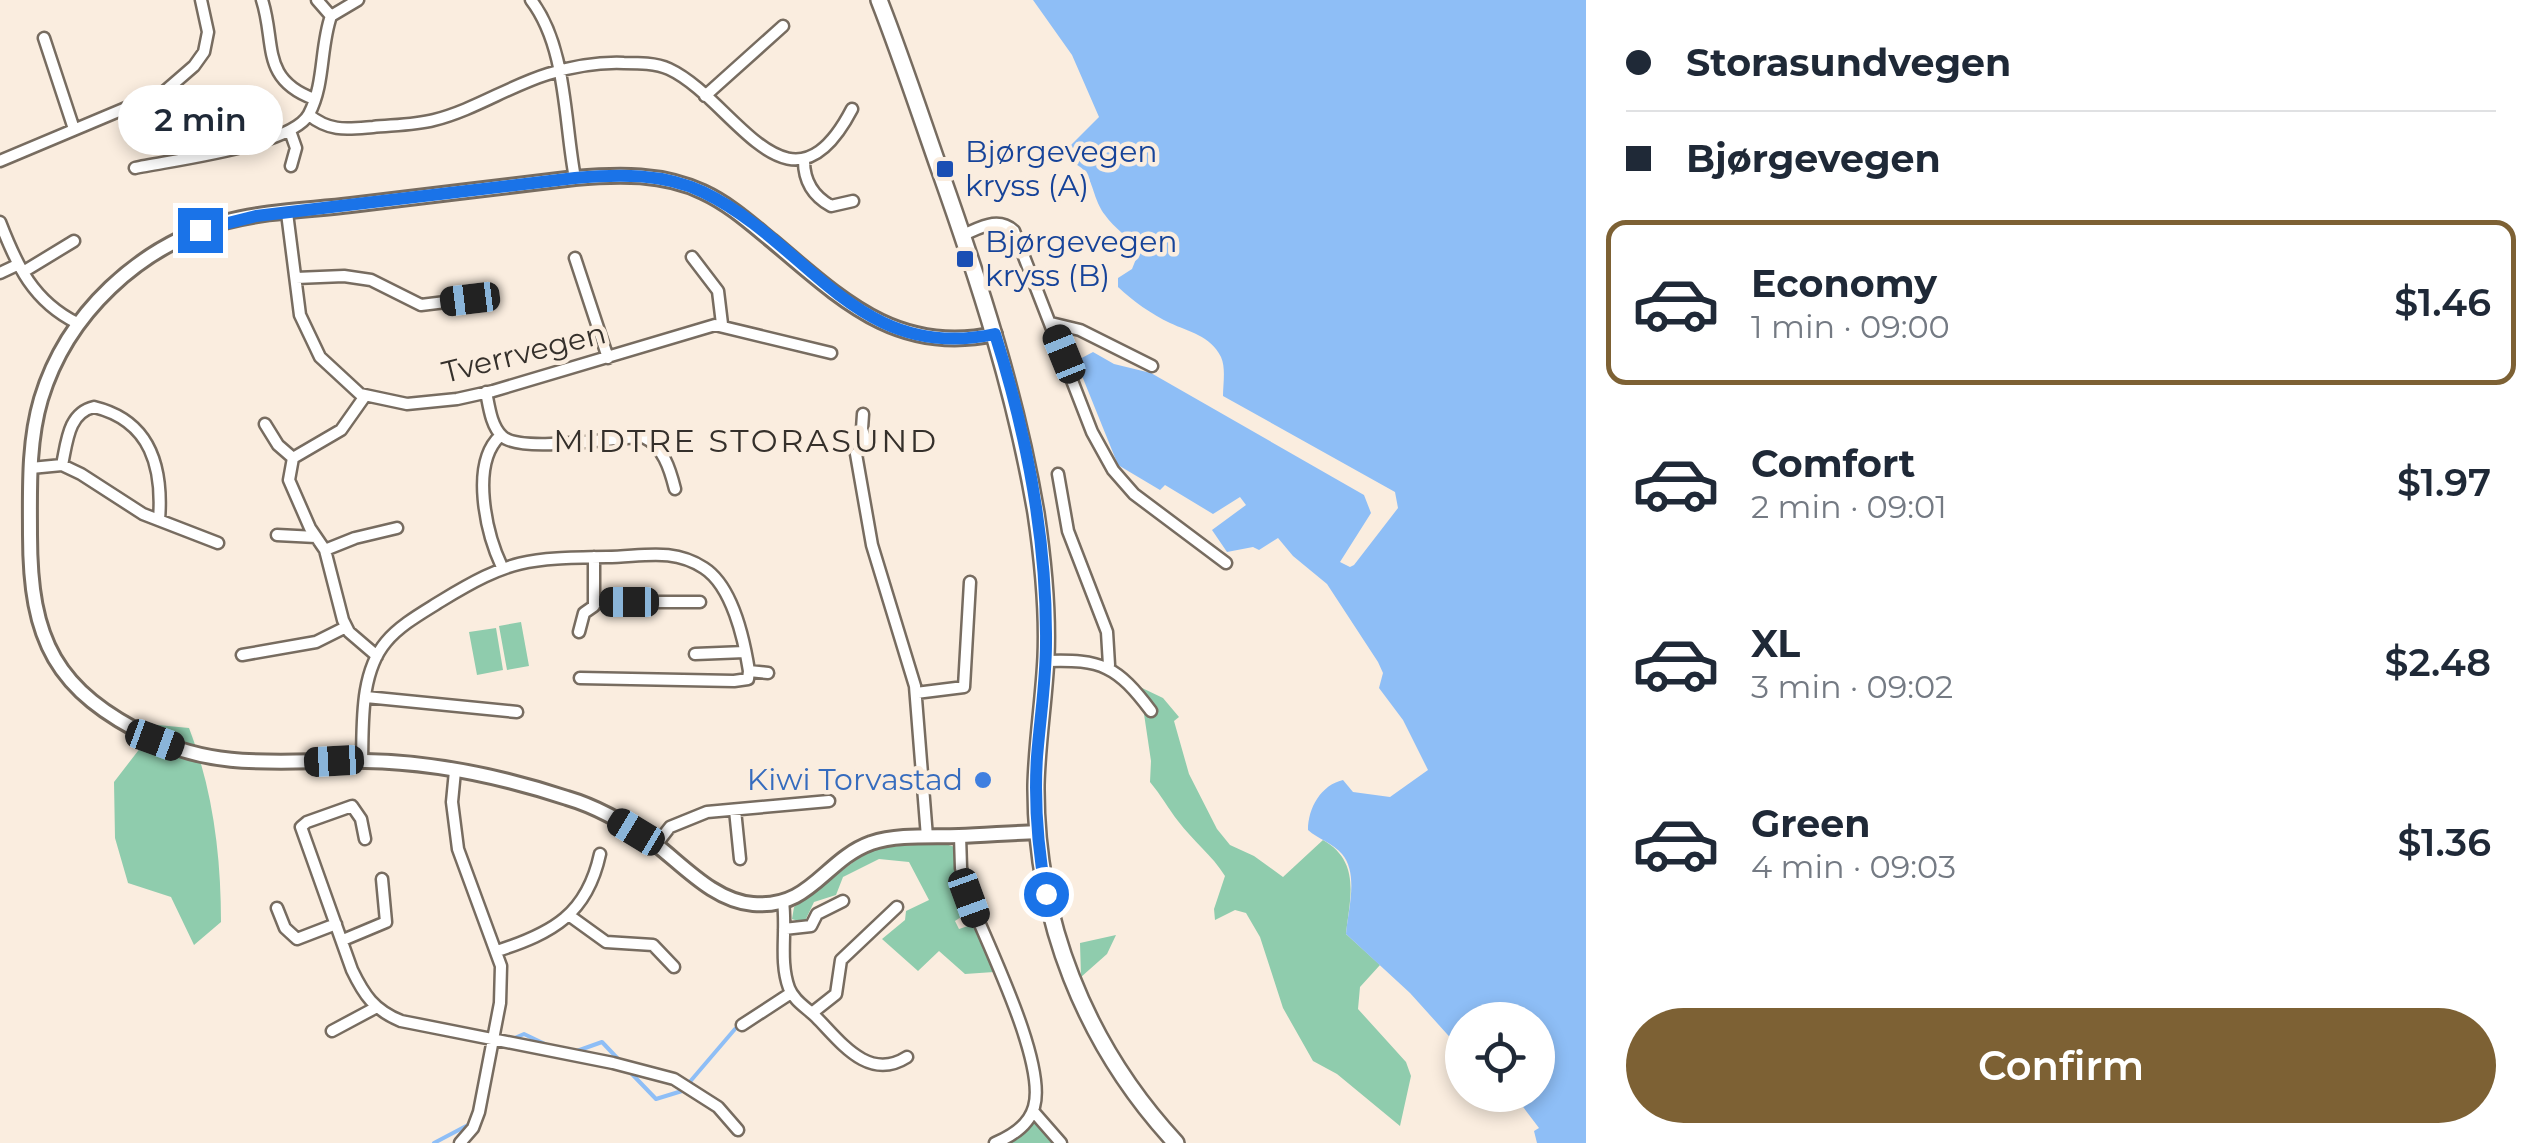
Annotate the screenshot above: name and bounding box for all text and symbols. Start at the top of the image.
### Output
text: Storasundvegen [1686,39,2011,86]
callout: 2 min [118,85,282,155]
text: 2 min [154,100,247,139]
place label: Bjørgevegen kryss (A) [965,133,1158,204]
text: Bjørgevegen [1686,135,1941,182]
marker: Bjørgevegen kryss (A) [934,158,956,180]
route end [178,208,223,253]
place label: Bjørgevegen kryss (B) [985,223,1178,294]
marker: Bjørgevegen kryss (B) [954,248,976,270]
icon: car [1631,258,1721,348]
text: Economy [1751,260,1937,307]
text: $1.46 [2394,279,2491,326]
car [438,280,502,318]
text: 1 min · 09:00 [1751,307,1950,346]
street label: Tverrvegen [438,314,610,391]
car [1039,321,1089,387]
district label: MIDTRE STORASUND [553,421,939,460]
icon: car [1631,438,1721,528]
text: Comfort [1751,440,1915,487]
text: $1.97 [2397,459,2491,506]
text: 2 min · 09:01 [1751,487,1947,526]
car [599,587,659,617]
icon: car [1631,618,1721,708]
text: XL [1751,620,1800,667]
text: $2.48 [2385,639,2491,686]
text: 3 min · 09:02 [1751,667,1953,706]
car [122,716,188,764]
car [303,744,365,778]
place label: Kiwi Torvastad [747,761,963,798]
marker: Kiwi Torvastad [972,769,994,791]
icon: car [1631,798,1721,888]
text: Green [1751,800,1871,847]
car [603,804,669,860]
text: $1.36 [2397,819,2491,866]
text: 4 min · 09:03 [1751,847,1956,886]
car [945,865,993,931]
route start [1024,872,1069,917]
map controls [1445,1002,1555,1112]
button: locate [1445,1002,1555,1112]
button: Confirm [1626,1008,2496,1123]

